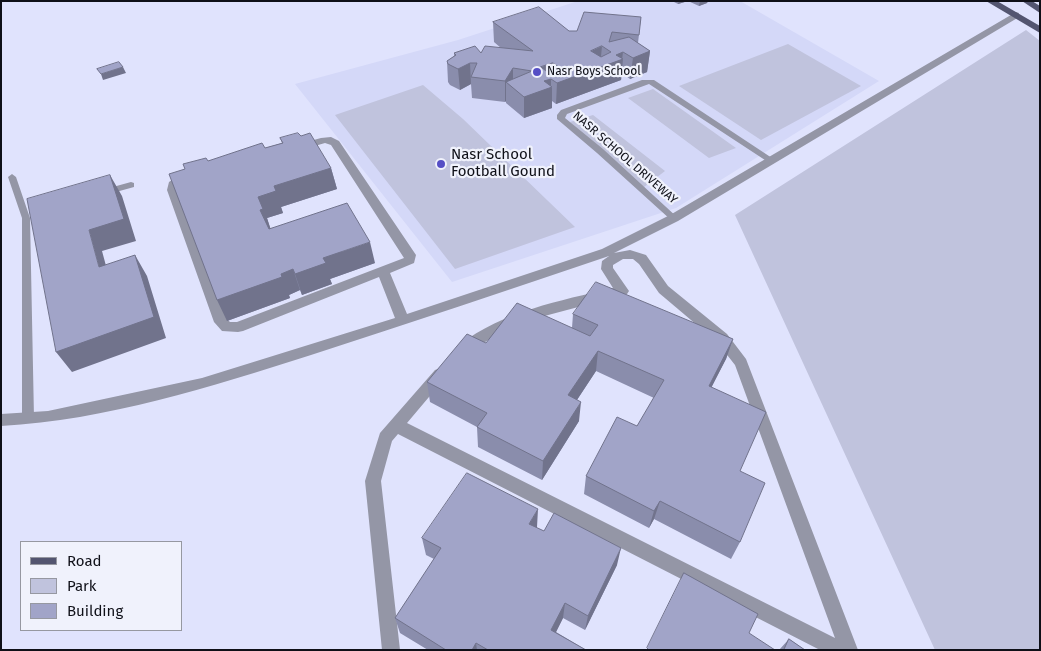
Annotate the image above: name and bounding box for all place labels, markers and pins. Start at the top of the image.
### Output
place label: Nasr Boys School [547,65,641,79]
marker: Nasr Boys School [531,66,543,78]
place label: Nasr School Football Gound [451,146,555,181]
marker: Nasr School Football Gound [435,158,447,170]

